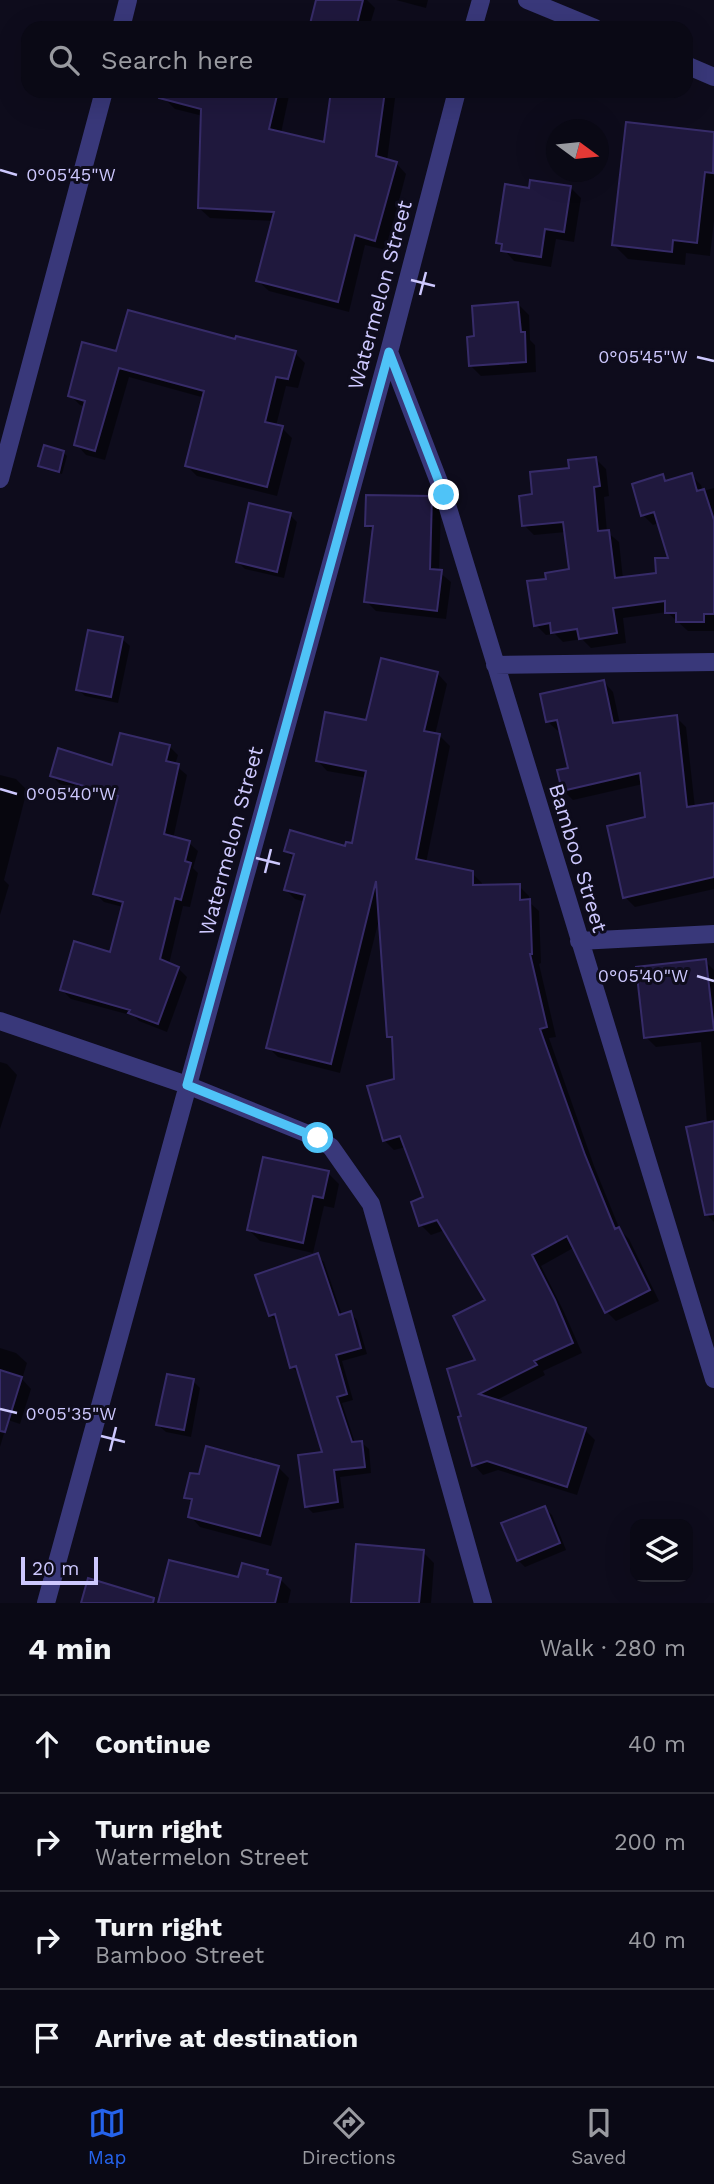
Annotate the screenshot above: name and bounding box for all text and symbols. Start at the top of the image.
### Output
search box [21,21,693,98]
icon: search [45,41,83,79]
text: Search here [101,45,253,75]
north arrow [546,119,609,182]
text: 0°05'45"W [26,164,116,185]
street label: Watermelon Street [342,197,417,392]
text: 0°05'45"W [598,346,688,367]
route end [428,479,459,510]
street label: Watermelon Street [193,743,268,938]
street label: Bamboo Street [544,780,613,935]
text: 0°05'40"W [26,783,116,804]
text: 0°05'40"W [598,965,688,986]
route start [302,1122,333,1153]
text: 0°05'35"W [26,1403,116,1424]
map controls [630,1519,693,1582]
button: layers [630,1519,693,1582]
scale bar [21,1554,98,1586]
text: 20 m [32,1557,79,1580]
text: 4 min [28,1631,112,1666]
text: Walk · 280 m [540,1635,686,1662]
icon: ahead [28,1725,66,1763]
text: Continue [95,1729,211,1759]
text: 40 m [628,1731,686,1758]
text: Turn right [95,1814,222,1844]
icon: right [28,1823,66,1861]
text: 200 m [614,1829,686,1856]
text: Watermelon Street [95,1844,308,1871]
text: Turn right [95,1912,222,1942]
icon: right [28,1921,66,1959]
text: 40 m [628,1927,686,1954]
text: Bamboo Street [95,1942,264,1969]
icon: arrive [28,2019,66,2057]
text: Arrive at destination [95,2023,358,2053]
tab: Map [88,2104,126,2169]
tab: Directions [302,2104,396,2169]
tab: Saved [571,2104,626,2169]

